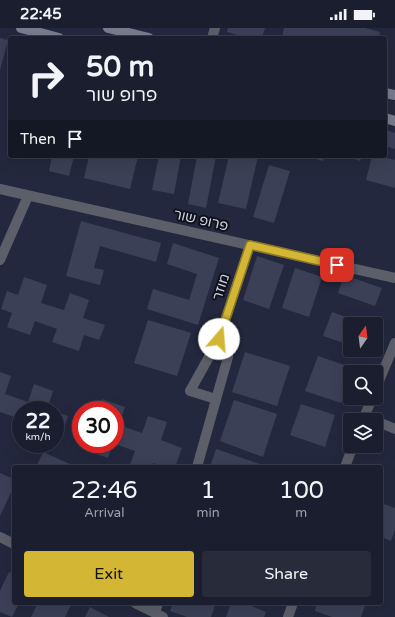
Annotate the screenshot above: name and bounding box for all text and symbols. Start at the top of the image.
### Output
text: 22:45 [20,5,62,23]
text: 50 m [86,50,154,84]
icon: right [20,52,72,104]
text: פרופ שור [86,84,157,106]
icon: arrive [64,128,86,150]
text: Then [20,130,56,148]
street label: פרופ שור [172,205,230,235]
pin [320,248,354,282]
icon: arrive [326,254,348,276]
street label: מוזר [209,271,233,303]
north arrow [343,317,383,357]
map controls [343,317,383,453]
position arrow [198,318,240,360]
button: search [343,365,383,405]
speed limit sign: 30 [72,401,124,453]
text: 22 [25,410,51,434]
button: layers [343,413,383,453]
text: km/h [25,431,51,443]
text: 22:46 [71,476,138,505]
text: 1 [201,476,216,505]
text: 100 [279,476,324,505]
text: Arrival [84,505,124,521]
text: min [197,505,220,521]
text: m [295,505,307,521]
button: Exit [24,551,194,597]
button: Share [202,551,371,597]

